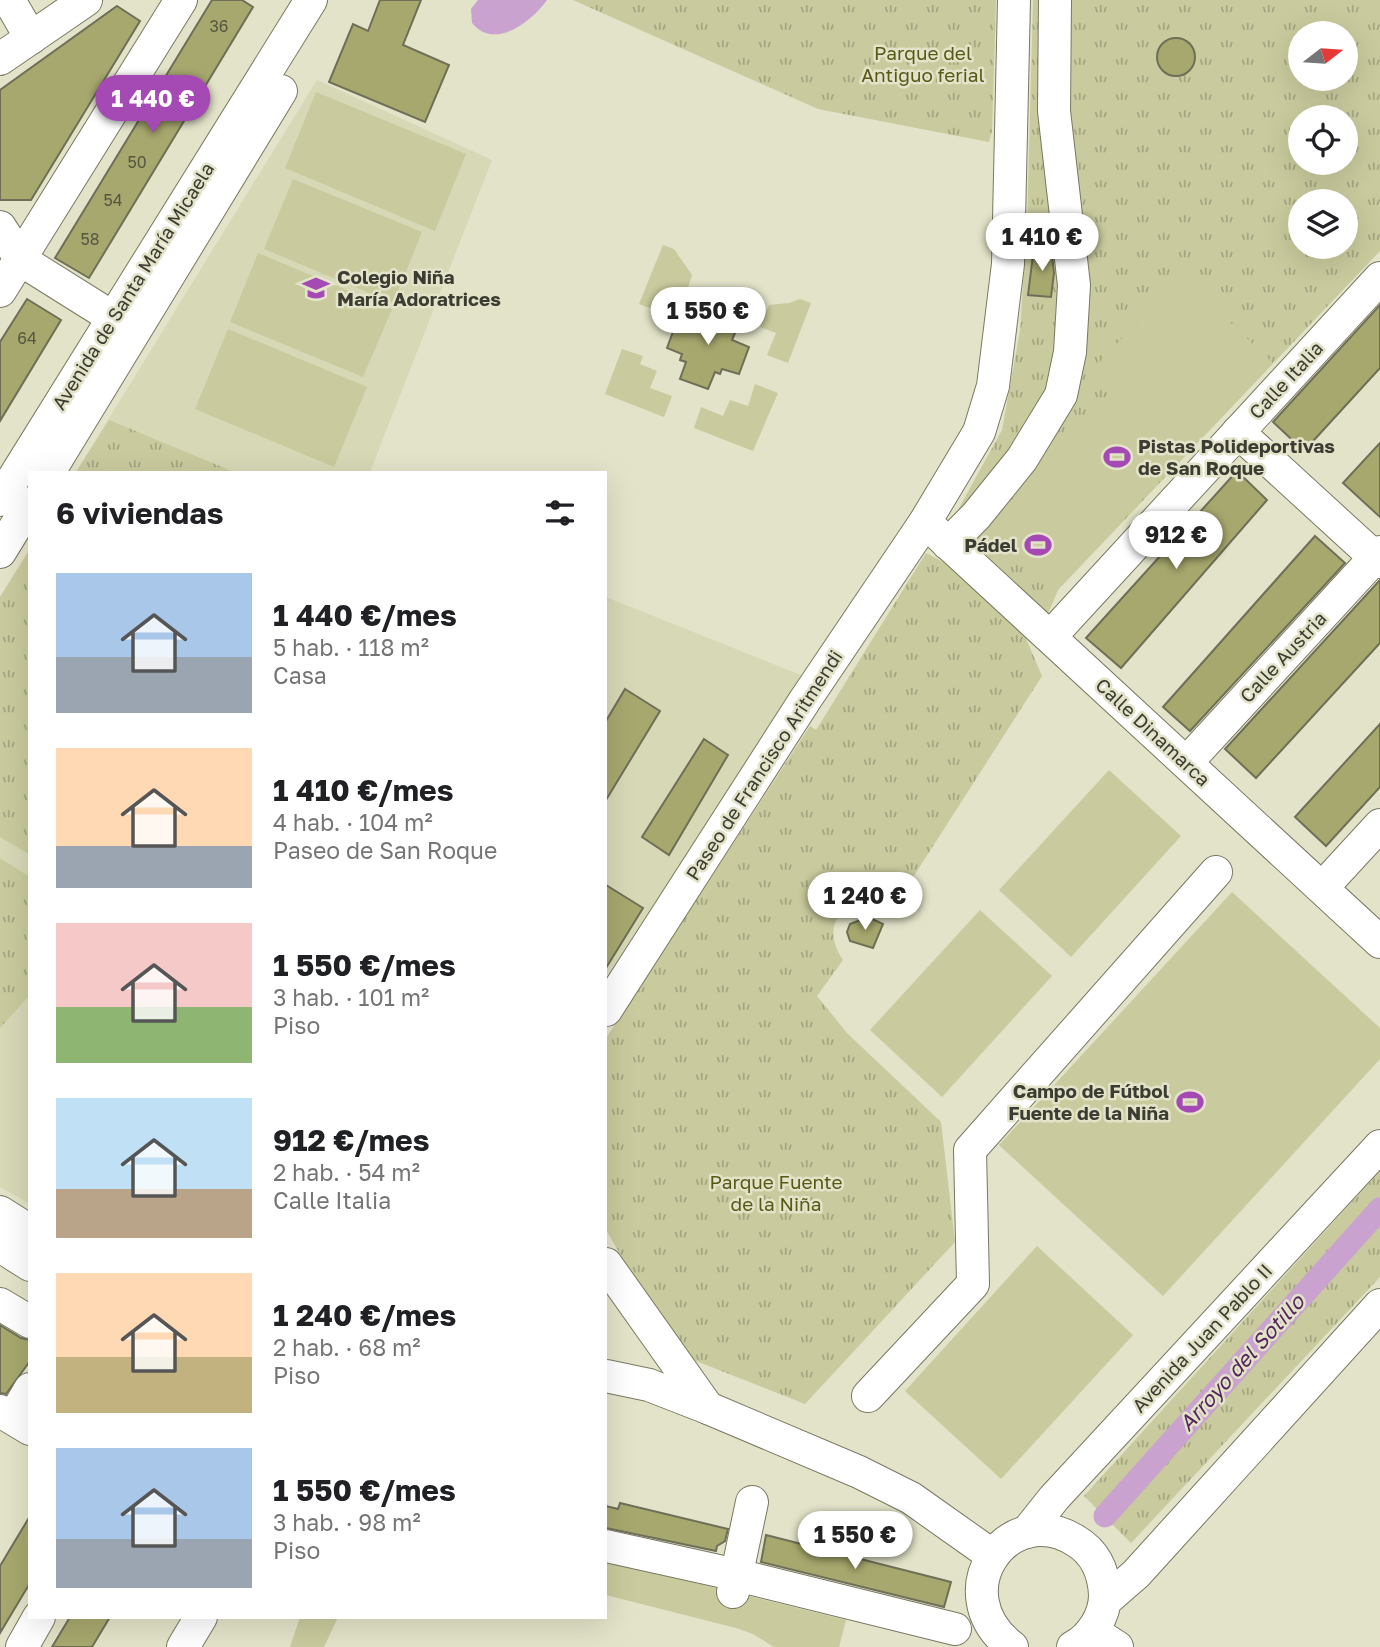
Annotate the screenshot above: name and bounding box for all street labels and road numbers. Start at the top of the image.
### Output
street label: Avenida de Santa María Micaela [47,158,218,414]
street label: Calle Italia [1244,336,1327,423]
street label: Calle Austria [1235,606,1331,707]
street label: Paseo de Francisco Aritmendi [680,645,847,884]
street label: Calle Dinamarca [1091,673,1215,791]
street label: Avenida Juan Pablo II [1127,1259,1276,1417]

